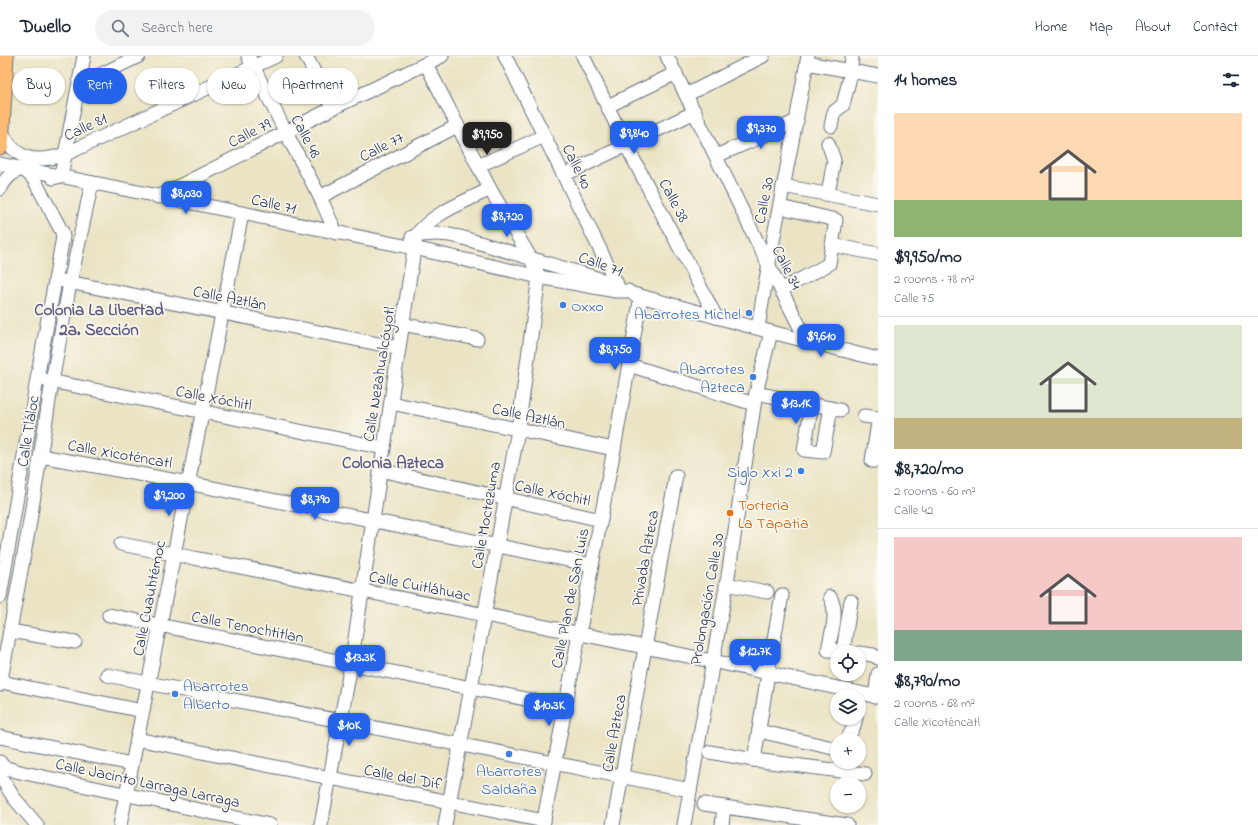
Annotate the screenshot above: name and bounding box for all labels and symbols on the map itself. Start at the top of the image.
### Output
street label: Calle 81 [60,107,111,148]
street label: Calle 48 [284,111,327,163]
street label: Calle 79 [224,113,276,155]
pin: $9,370 [728,116,794,150]
pin: $9,840 [601,121,667,155]
pin: $9,950 [454,122,520,156]
street label: Calle 77 [355,126,409,169]
street label: Calle 40 [555,140,597,194]
street label: Calle 38 [652,175,695,227]
street label: Calle 30 [749,175,781,226]
pin: $8,030 [153,181,219,215]
street label: Calle 71 [249,188,298,221]
pin: $8,720 [474,204,540,238]
street label: Calle 34 [765,241,808,295]
street label: Calle 71 [575,246,626,284]
street label: Calle Aztlán [191,280,269,318]
place label: Oxxo [571,295,604,319]
district label: Colonia La Libertad 2a. Sección [34,298,164,343]
marker: Oxxo [558,300,568,310]
place label: Abarrotes Michel [634,303,741,327]
street label: Calle Nezahualcóyotl [357,305,403,444]
marker: Abarrotes Michel [744,308,754,318]
pin: $9,610 [788,324,854,358]
pin: $8,750 [582,337,648,371]
place label: Abarrotes Azteca [679,358,745,400]
marker: Abarrotes Azteca [748,372,758,382]
street label: Calle Xóchitl [173,380,254,418]
pin: $13.1K [763,391,829,425]
street label: Calle Tláloc [11,393,47,469]
street label: Calle Aztlán [490,397,568,436]
street label: Calle Xicoténcatl [66,434,174,476]
district label: Colonia Azteca [342,451,444,476]
street label: Calle Moctezuma [466,460,508,571]
place label: Siglo Xxi 2 [727,461,793,485]
marker: Siglo Xxi 2 [796,466,806,476]
street label: Calle Xóchitl [512,474,593,514]
pin: $9,200 [136,483,202,517]
pin: $8,790 [282,487,348,521]
place label: Torteria La Tapatia [738,494,809,536]
street label: Privada Azteca [626,508,666,608]
marker: Torteria La Tapatia [725,508,735,518]
street label: Calle Plan de San Luis [546,526,596,671]
street label: Prolongación Calle 30 [685,531,731,667]
street label: Calle Cuauhtémoc [127,538,173,658]
street label: Calle Cuitláhuac [367,565,474,609]
street label: Calle Tenochtitlan [189,605,306,651]
pin: $12.7K [722,639,788,673]
pin: $13.3K [327,645,393,679]
place label: Abarrotes Alberto [183,675,249,717]
marker: Abarrotes Alberto [170,689,180,699]
street label: Calle Azteca [596,692,634,774]
pin: $10.3K [516,693,582,727]
pin: $10K [325,713,373,747]
marker: Abarrotes Saldaña [504,749,514,759]
street label: Calle Jacinto Larraga Larraga [53,753,242,815]
street label: Calle del Dif [362,759,444,797]
place label: Abarrotes Saldaña [476,760,542,802]

